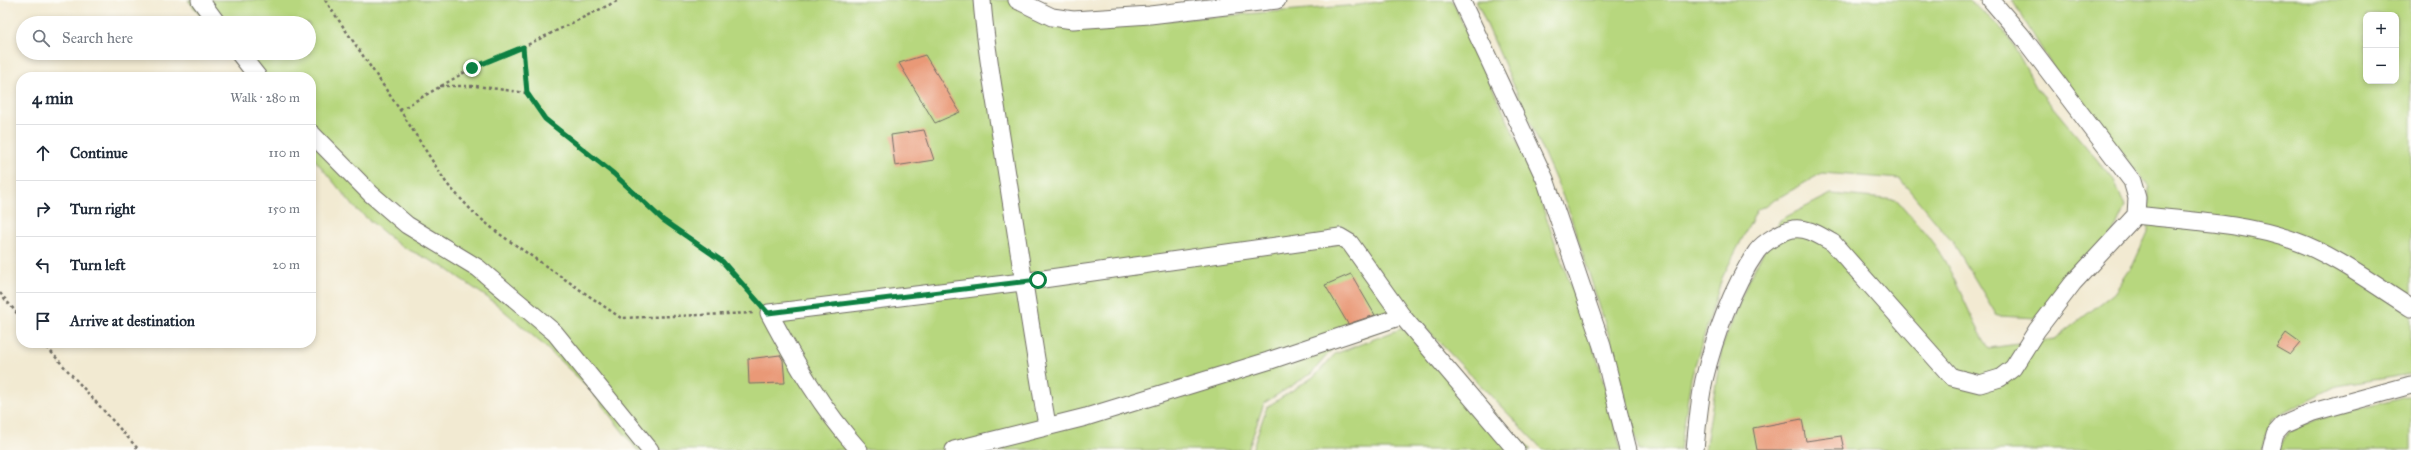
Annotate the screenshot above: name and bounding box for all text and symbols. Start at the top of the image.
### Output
map controls [2363,12,2399,84]
button: + [2363,12,2399,48]
search box [16,16,316,60]
icon: search [30,27,52,49]
text: Search here [62,29,133,47]
button: − [2363,48,2399,84]
route end [463,59,481,77]
text: 4 min [32,88,73,109]
text: Walk · 280 m [230,90,300,106]
icon: ahead [32,142,54,164]
text: Continue [70,144,128,162]
text: 110 m [268,145,300,161]
icon: right [32,198,54,220]
text: Turn right [70,200,135,218]
text: 150 m [268,201,300,217]
icon: left [32,254,54,276]
text: Turn left [70,256,126,274]
text: 20 m [272,257,300,273]
route start [1029,271,1047,289]
icon: arrive [32,310,54,332]
text: Arrive at destination [70,312,195,330]

